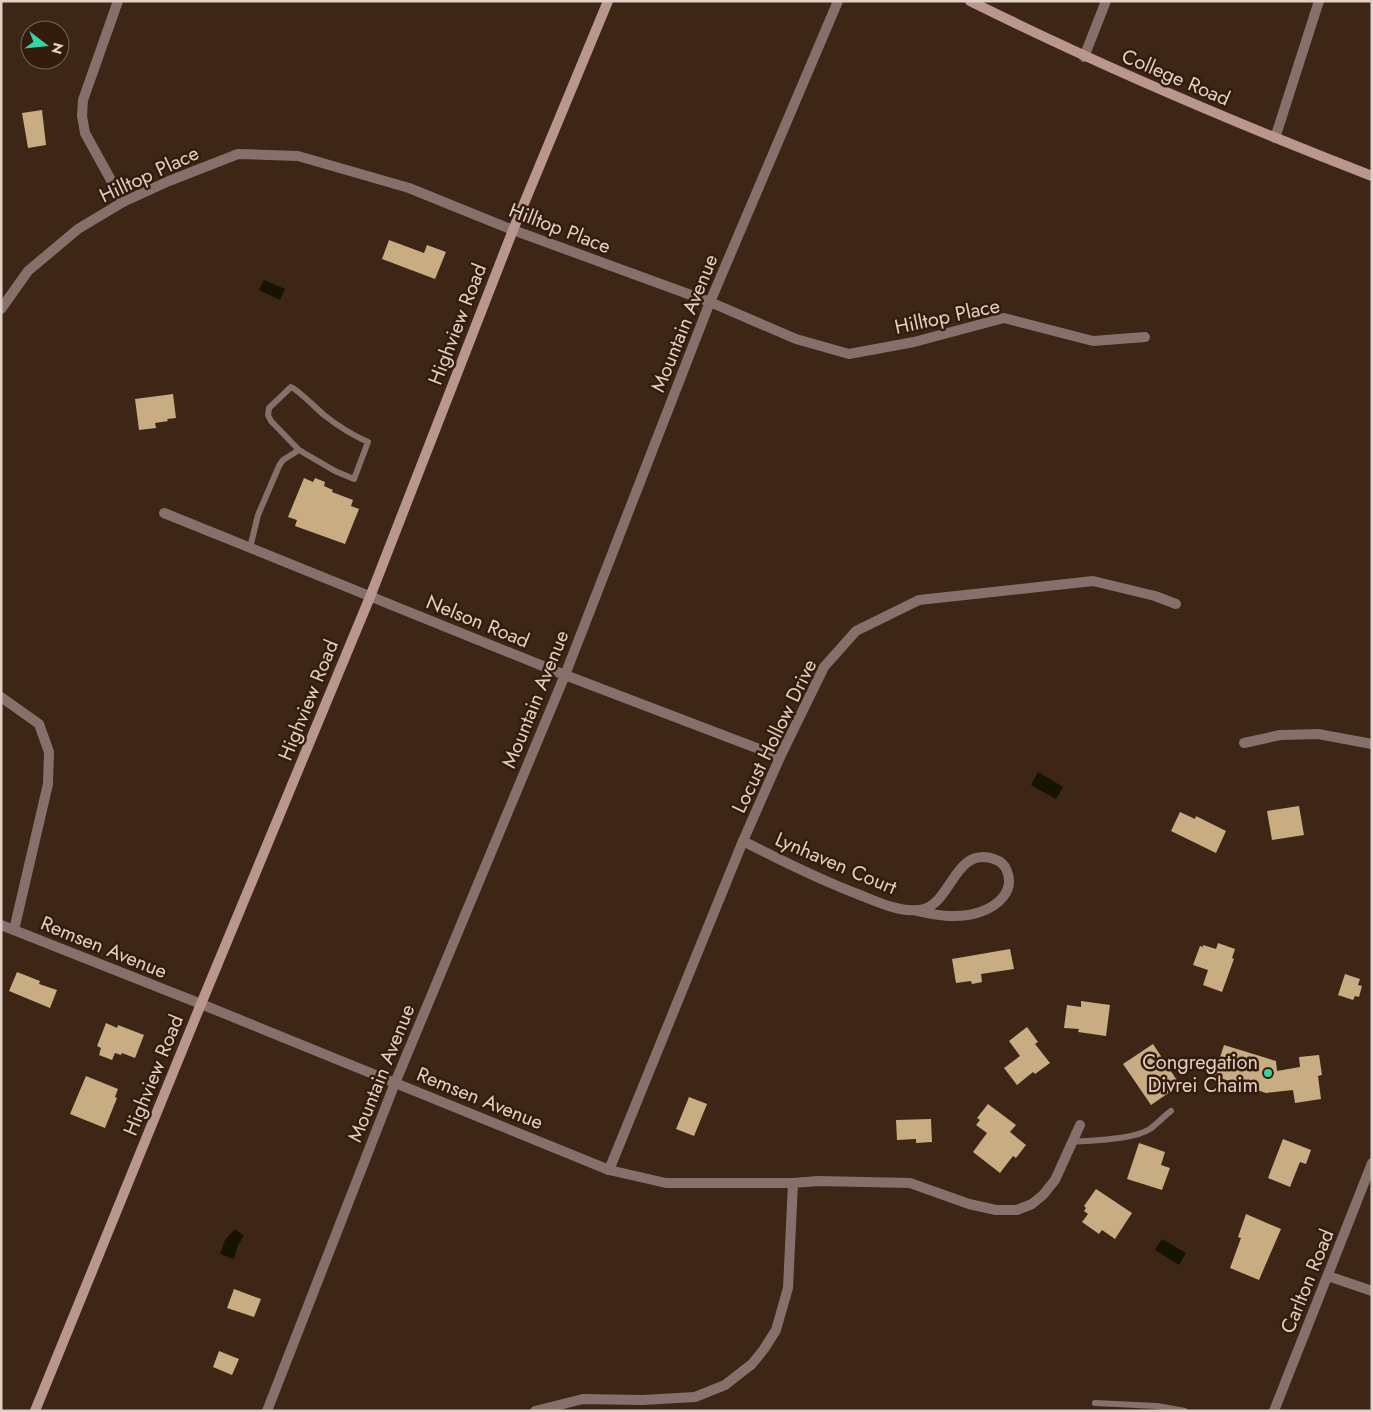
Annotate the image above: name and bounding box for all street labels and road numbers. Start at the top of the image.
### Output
street label: College Road [1117,42,1234,113]
street label: Hilltop Place [95,139,204,210]
street label: Hilltop Place [505,196,615,261]
street label: Mountain Avenue [644,250,725,397]
street label: Highview Road [421,259,494,389]
street label: Hilltop Place [892,291,1002,342]
street label: Nelson Road [422,588,534,655]
street label: Mountain Avenue [495,626,576,773]
street label: Highview Road [271,635,346,765]
street label: Locust Hollow Drive [725,654,824,818]
street label: Lynhaven Court [771,825,901,902]
street label: Remsen Avenue [36,909,171,986]
street label: Mountain Avenue [341,1000,422,1147]
street label: Highview Road [116,1010,191,1140]
street label: Remsen Avenue [412,1060,547,1137]
street label: Carlton Road [1273,1225,1342,1338]

